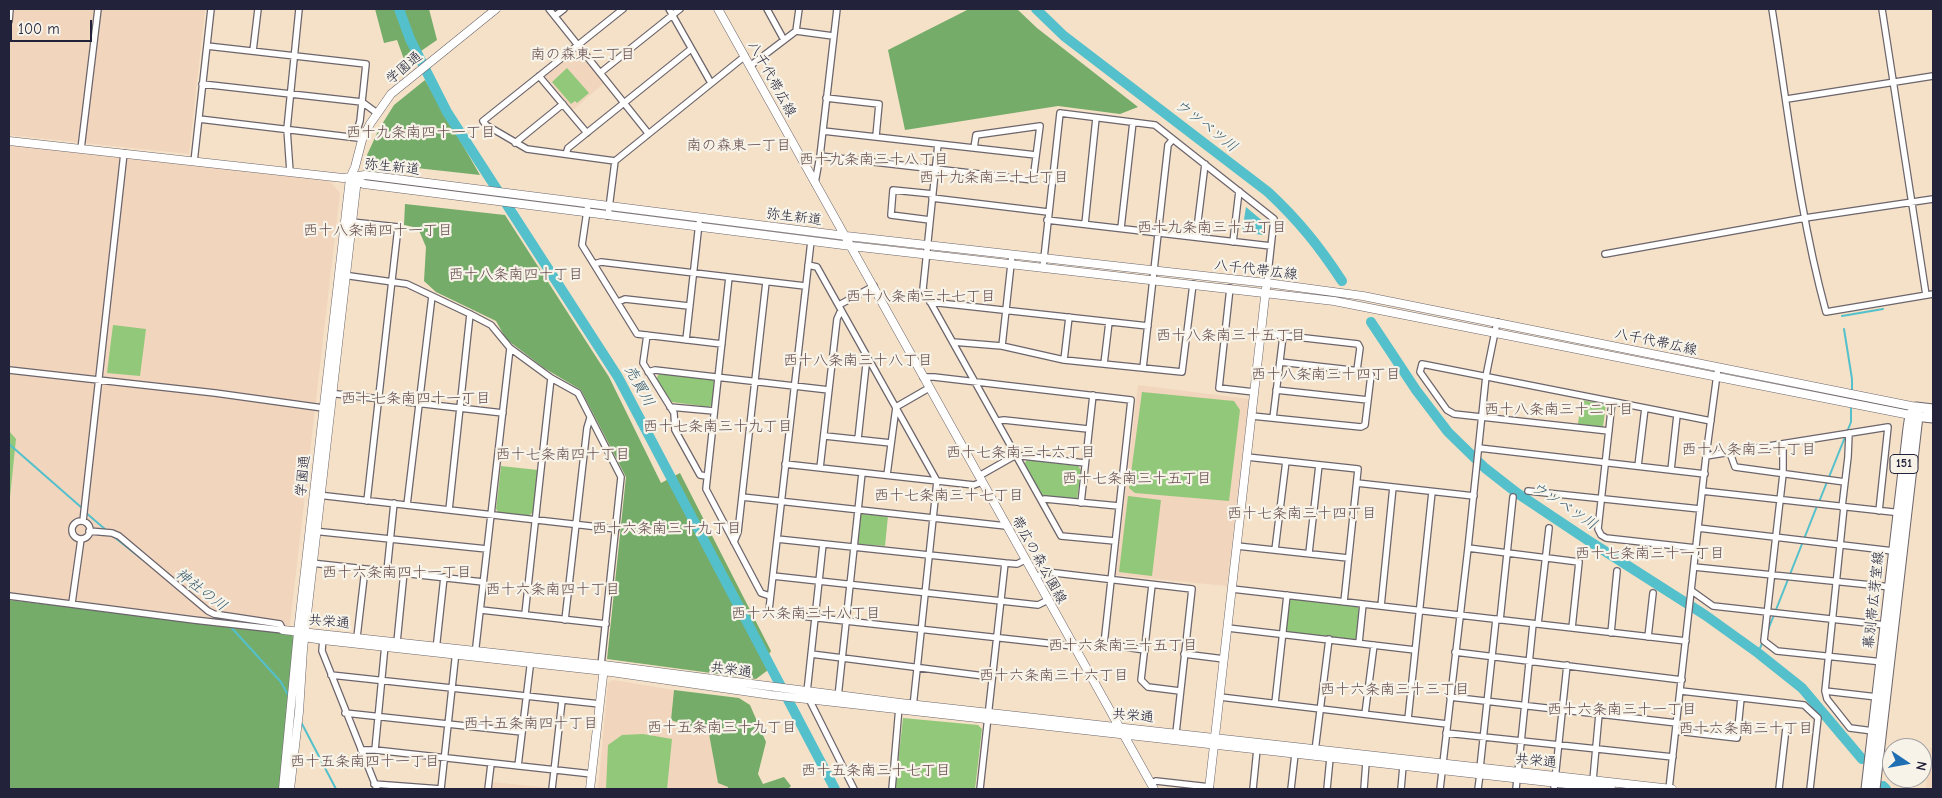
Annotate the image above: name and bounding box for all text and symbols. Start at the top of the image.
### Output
scale bar [12,10,95,42]
text: 100 m [18,20,60,38]
street label: 八千代帯広線 [744,38,800,120]
district label: 南の森東二丁目 [531,46,635,64]
street label: 学園通 [383,48,425,88]
water label: ウツベツ川 [1171,96,1241,156]
district label: 西十九条南四十一丁目 [346,124,496,142]
district label: 南の森東一丁目 [687,137,791,155]
district label: 西十九条南三十八丁目 [799,151,949,169]
street label: 弥生新道 [363,156,421,178]
district label: 西十九条南三十七丁目 [919,169,1069,187]
street label: 弥生新道 [765,205,823,229]
district label: 西十九条南三十五丁目 [1137,219,1287,237]
district label: 西十八条南四十一丁目 [303,222,453,240]
street label: 八千代帯広線 [1213,257,1299,283]
district label: 西十八条南四十丁目 [449,266,583,284]
district label: 西十八条南三十七丁目 [846,288,996,306]
street label: 八千代帯広線 [1613,325,1699,359]
district label: 西十八条南三十五丁目 [1156,327,1306,345]
district label: 西十八条南三十八丁目 [783,352,933,370]
water label: 売買川 [620,362,658,410]
district label: 西十八条南三十四丁目 [1251,366,1401,384]
district label: 西十七条南四十一丁目 [341,390,491,408]
district label: 西十八条南三十二丁目 [1484,401,1634,419]
district label: 西十七条南三十九丁目 [643,418,793,436]
district label: 西十八条南三十丁目 [1682,441,1816,459]
district label: 西十七条南三十六丁目 [946,444,1096,462]
district label: 西十七条南四十丁目 [496,446,630,464]
street label: 学園通 [292,454,314,498]
road number: 151 [1890,454,1918,474]
district label: 西十七条南三十五丁目 [1062,470,1212,488]
water label: ウツベツ川 [1528,478,1600,534]
district label: 西十七条南三十七丁目 [874,487,1024,505]
district label: 西十七条南三十四丁目 [1227,505,1377,523]
street label: 帯広の森公園線 [1008,513,1070,607]
district label: 西十六条南三十九丁目 [592,520,742,538]
district label: 西十七条南三十一丁目 [1575,545,1725,563]
street label: 幕別帯広芽室線 [1861,550,1887,650]
district label: 西十六条南四十一丁目 [322,564,472,582]
water label: 神社の川 [172,565,230,615]
district label: 西十六条南四十丁目 [486,581,620,599]
district label: 西十六条南三十八丁目 [731,605,881,623]
street label: 共栄通 [307,612,351,632]
district label: 西十六条南三十五丁目 [1048,637,1198,655]
street label: 共栄通 [709,659,753,681]
district label: 西十六条南三十六丁目 [979,667,1129,685]
district label: 西十六条南三十三丁目 [1320,681,1470,699]
district label: 西十六条南三十一丁目 [1547,701,1697,719]
street label: 共栄通 [1111,706,1155,726]
district label: 西十五条南四十丁目 [464,715,598,733]
district label: 西十五条南三十九丁目 [647,719,797,737]
district label: 西十六条南三十丁目 [1679,720,1813,738]
north arrow [1882,738,1932,788]
street label: 共栄通 [1514,750,1558,772]
district label: 西十五条南四十一丁目 [290,753,440,771]
text: N [1912,760,1930,772]
district label: 西十五条南三十七丁目 [801,762,951,780]

